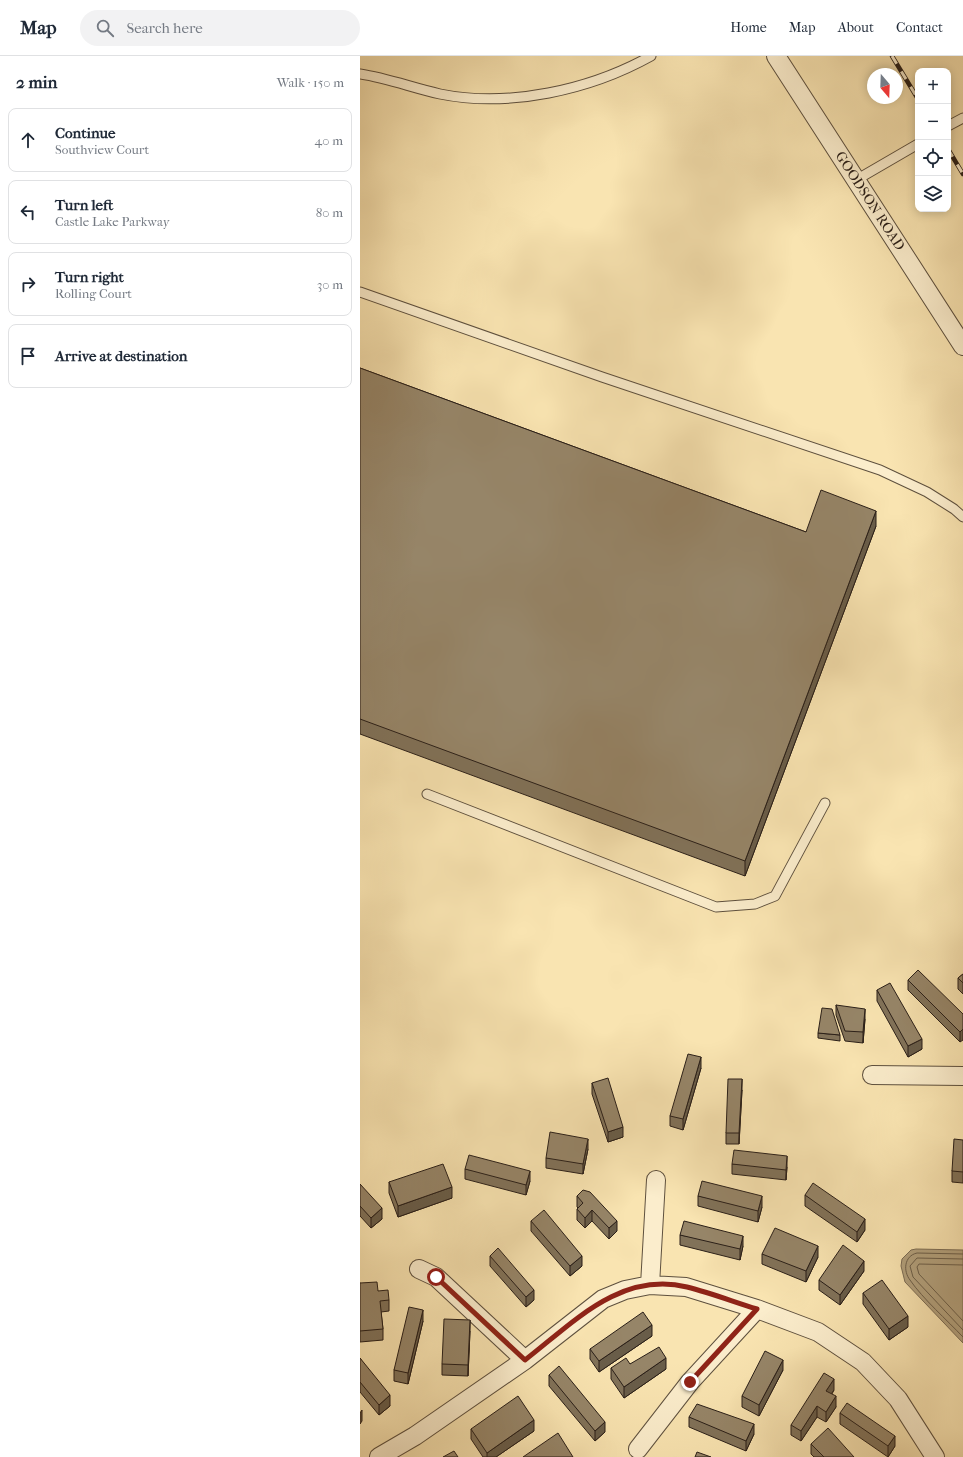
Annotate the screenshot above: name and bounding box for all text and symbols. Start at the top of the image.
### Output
search box [80,10,360,46]
text: Map [20,17,56,39]
icon: search [94,17,116,39]
text: Search here [126,19,203,37]
text: Home [730,19,767,36]
text: Map [789,19,816,36]
text: About [838,19,874,36]
text: Contact [896,19,943,36]
north arrow [867,68,903,104]
map controls [915,68,951,212]
button: + [915,68,951,104]
text: 2 min [16,72,57,92]
text: Walk · 150 m [277,75,344,90]
button: − [915,104,951,140]
text: Continue [55,124,115,142]
icon: ahead [17,129,39,151]
text: 40 m [315,133,343,148]
button: locate [915,140,951,176]
text: Southview Court [55,142,149,157]
street label: GOODSON ROAD [832,148,909,254]
button: layers [915,176,951,212]
text: Turn left [55,196,113,214]
icon: left [17,201,39,223]
text: 80 m [316,205,343,220]
text: Castle Lake Parkway [55,214,170,229]
text: Turn right [55,268,124,286]
icon: right [17,273,39,295]
text: 30 m [317,277,343,292]
text: Rolling Court [55,286,132,301]
icon: arrive [17,345,39,367]
text: Arrive at destination [55,347,187,365]
route start [427,1268,445,1286]
route end [681,1373,699,1391]

